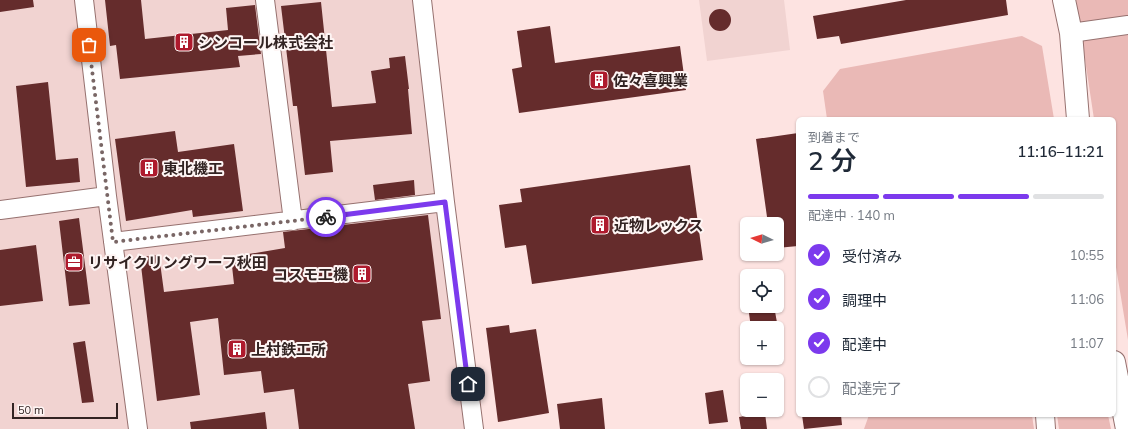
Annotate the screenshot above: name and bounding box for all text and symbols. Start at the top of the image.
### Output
pin [72,28,106,62]
building icon: シンコール株式会社 [173,31,195,53]
place label: シンコール株式会社 [198,33,333,52]
icon: bag [78,34,100,56]
building icon: 佐々喜興業 [588,69,610,91]
place label: 佐々喜興業 [613,71,688,90]
text: 到着まで [808,129,860,145]
text: 11:16–11:21 [1017,142,1104,161]
text: 2 分 [808,144,857,177]
building icon: 東北機工 [138,157,160,179]
place label: 東北機工 [163,159,223,178]
courier [306,197,346,237]
icon: bike [315,206,337,228]
text: 配達中 · 140 m [808,207,895,223]
building icon: 近物レックス [589,214,611,236]
place label: 近物レックス [614,216,704,235]
north arrow [740,217,784,261]
map controls [740,217,784,417]
icon: check [808,244,830,266]
text: 受付済み [842,247,902,266]
text: 10:55 [1070,247,1104,263]
office icon: リサイクリングワーフ秋田 [63,251,85,273]
place label: リサイクリングワーフ秋田 [88,253,267,272]
building icon: コスモ工機 [351,263,373,285]
place label: コスモ工機 [273,265,348,284]
button: locate [740,269,784,313]
icon: check [808,288,830,310]
text: 調理中 [842,291,887,310]
text: 11:06 [1070,291,1104,307]
button: + [740,321,784,365]
icon: check [808,332,830,354]
text: 配達中 [842,335,887,354]
text: 11:07 [1070,335,1104,351]
building icon: 上村鉄工所 [226,338,248,360]
place label: 上村鉄工所 [251,340,326,359]
pin [451,367,485,401]
icon: home [457,373,479,395]
button: − [740,373,784,417]
text: 配達完了 [842,379,902,398]
scale bar [12,401,118,420]
text: 50 m [18,403,44,417]

